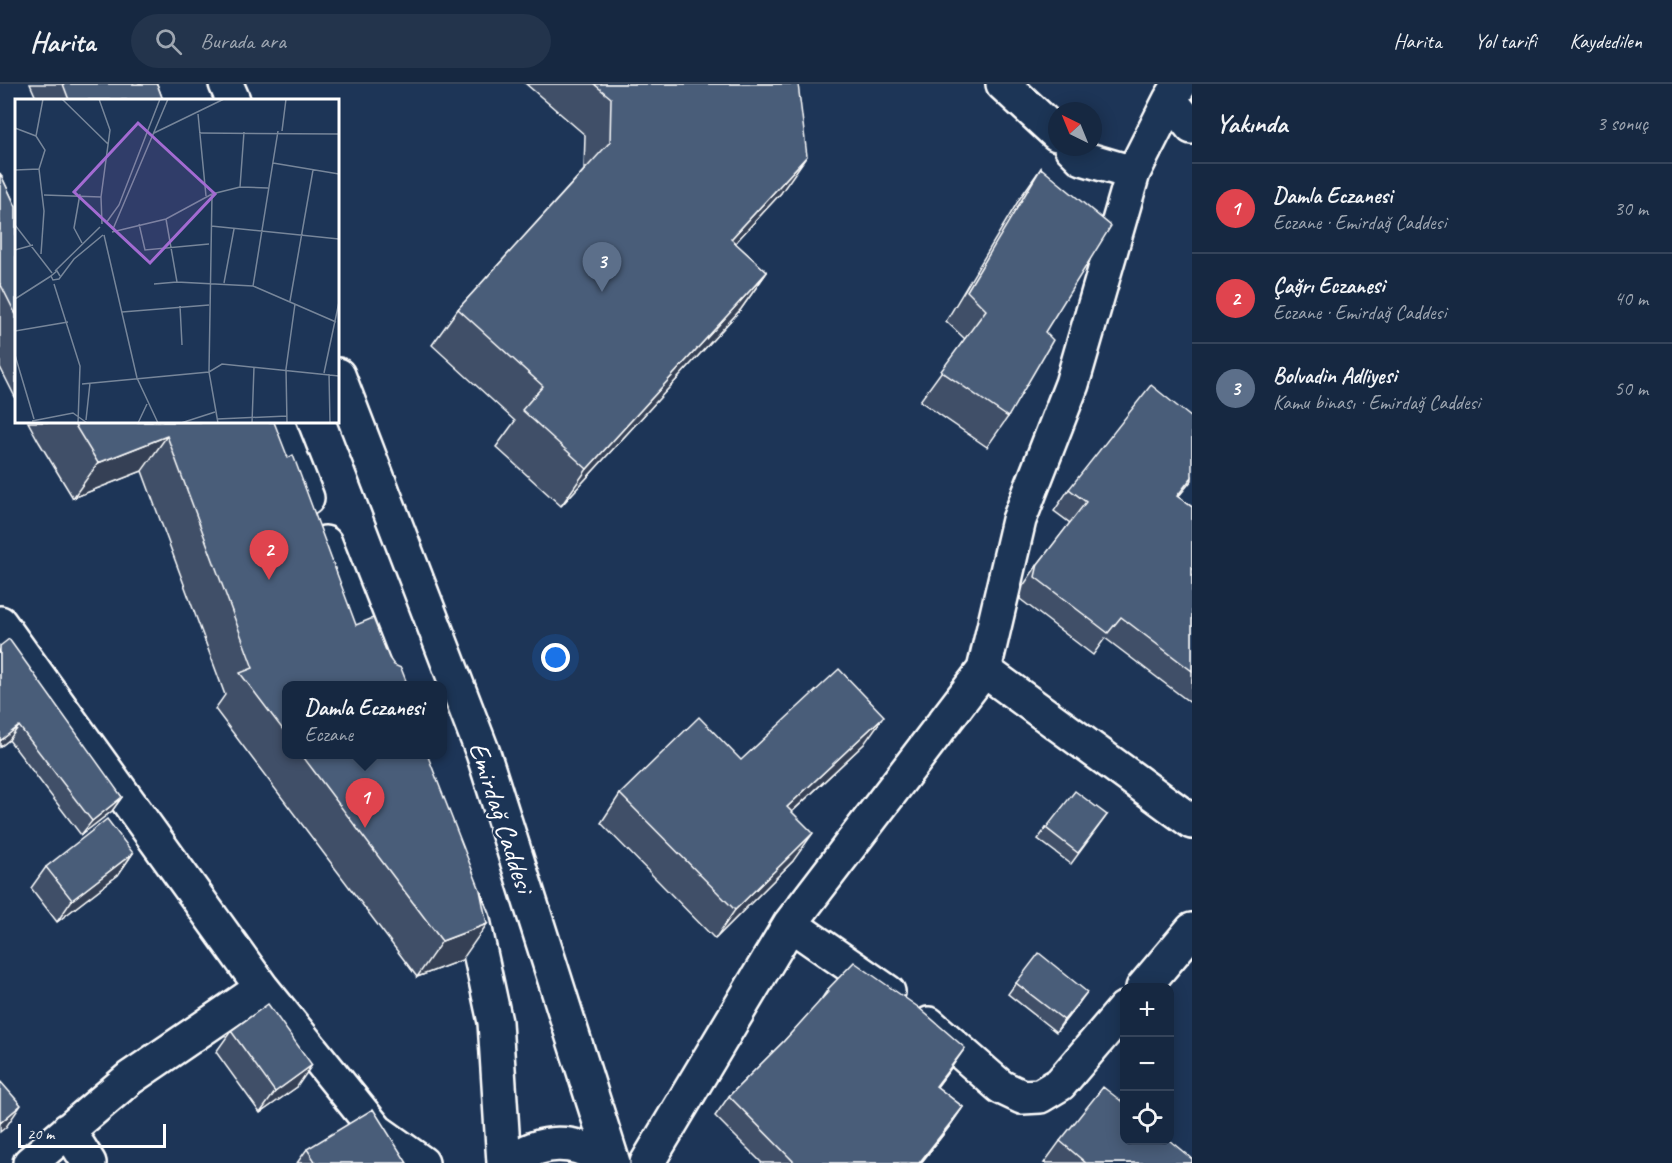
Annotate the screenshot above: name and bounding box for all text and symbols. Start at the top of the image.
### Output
search box [131,14,551,68]
text: Harita [30,24,95,59]
icon: search [152,25,185,58]
text: Burada ara [200,27,286,55]
text: Harita [1393,28,1442,54]
text: Yol tarifi [1475,28,1536,54]
text: Kaydedilen [1569,28,1642,54]
inset map [15,99,339,423]
north arrow [1048,102,1102,156]
text: Yakında [1216,107,1287,140]
text: 3 sonuç [1597,111,1648,136]
text: Damla Eczanesi [1273,182,1392,210]
text: 1 [1231,196,1240,221]
text: 30 m [1614,196,1648,221]
text: Eczane · Emirdağ Caddesi [1273,210,1446,235]
pin: 3 [582,242,622,292]
text: Çağrı Eczanesi [1273,272,1385,300]
text: 2 [1231,286,1240,311]
text: 40 m [1614,286,1648,311]
text: Eczane · Emirdağ Caddesi [1273,300,1446,325]
text: Bolvadin Adliyesi [1273,362,1396,390]
text: 3 [1231,376,1240,401]
text: 50 m [1614,376,1648,401]
text: Kamu binası · Emirdağ Caddesi [1273,390,1480,415]
pin: 2 [250,530,288,580]
your location [541,643,570,672]
popup [282,681,447,759]
text: Damla Eczanesi [305,694,424,722]
text: Eczane [305,722,353,747]
street label: Emirdağ Caddesi [461,737,544,900]
pin: 1 [346,778,385,828]
map controls [1120,983,1174,1145]
button: + [1120,983,1174,1037]
button: − [1120,1037,1174,1091]
button: locate [1120,1091,1174,1145]
scale bar [18,1121,166,1148]
text: 20 m [27,1124,54,1144]

